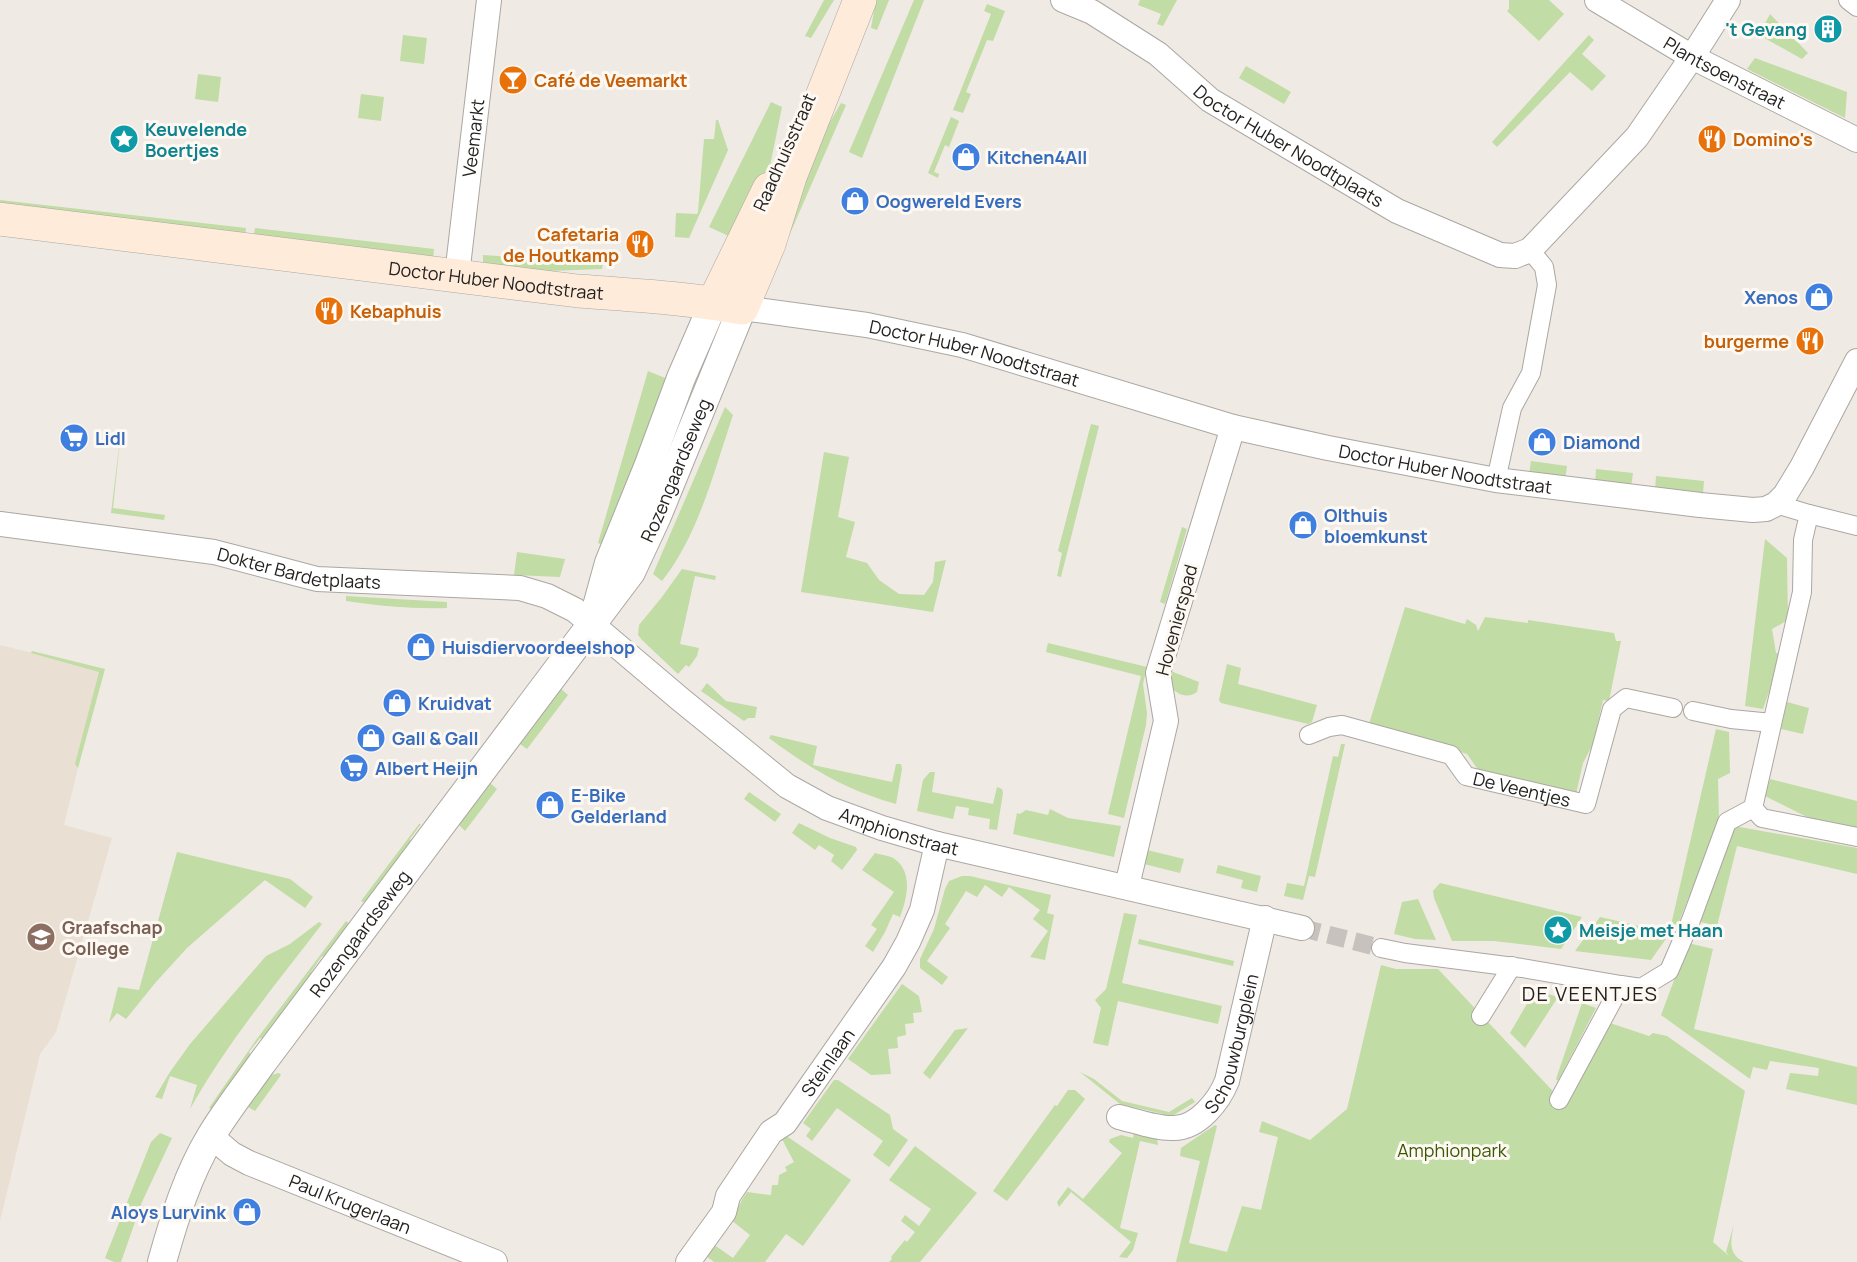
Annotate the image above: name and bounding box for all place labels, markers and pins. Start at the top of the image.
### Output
building icon: 't Gevang [1812,13,1844,45]
place label: 't Gevang [1725,17,1807,41]
bar icon: Café de Veemarkt [497,64,529,96]
place label: Café de Veemarkt [534,68,688,92]
place label: Keuvelende Boertjes [145,117,247,162]
place icon: Keuvelende Boertjes [108,123,140,155]
restaurant icon: Domino's [1696,123,1728,155]
place label: Domino's [1733,127,1813,151]
shop icon: Kitchen4All [950,141,982,173]
place label: Kitchen4All [987,145,1087,169]
shop icon: Oogwereld Evers [839,185,871,217]
place label: Oogwereld Evers [876,189,1022,213]
place label: Cafetaria de Houtkamp [503,222,619,267]
restaurant icon: Cafetaria de Houtkamp [624,228,656,260]
shop icon: Xenos [1803,281,1835,313]
place label: Xenos [1744,285,1798,309]
restaurant icon: Kebaphuis [313,295,345,327]
place label: Kebaphuis [350,299,442,323]
restaurant icon: burgerme [1794,325,1826,357]
place label: burgerme [1704,329,1789,353]
supermarket icon: Lidl [58,422,90,454]
place label: Lidl [95,426,126,450]
shop icon: Diamond [1526,426,1558,458]
place label: Diamond [1563,430,1640,454]
place label: Olthuis bloemkunst [1324,503,1428,548]
shop icon: Olthuis bloemkunst [1287,509,1319,541]
shop icon: Huisdiervoordeelshop [405,631,437,663]
place label: Huisdiervoordeelshop [442,635,635,659]
shop icon: Kruidvat [381,687,413,719]
place label: Kruidvat [418,691,492,715]
shop icon: Gall & Gall [355,722,387,754]
place label: Gall & Gall [392,726,479,750]
supermarket icon: Albert Heijn [338,752,370,784]
place label: Albert Heijn [375,756,478,780]
place label: E-Bike Gelderland [571,783,667,828]
shop icon: E-Bike Gelderland [534,789,566,821]
place icon: Meisje met Haan [1542,914,1574,946]
place label: Graafschap College [62,915,163,960]
place label: Meisje met Haan [1579,918,1723,942]
school or university icon: Graafschap College [25,921,57,953]
shop icon: Aloys Lurvink [231,1196,263,1228]
place label: Aloys Lurvink [111,1200,227,1224]

